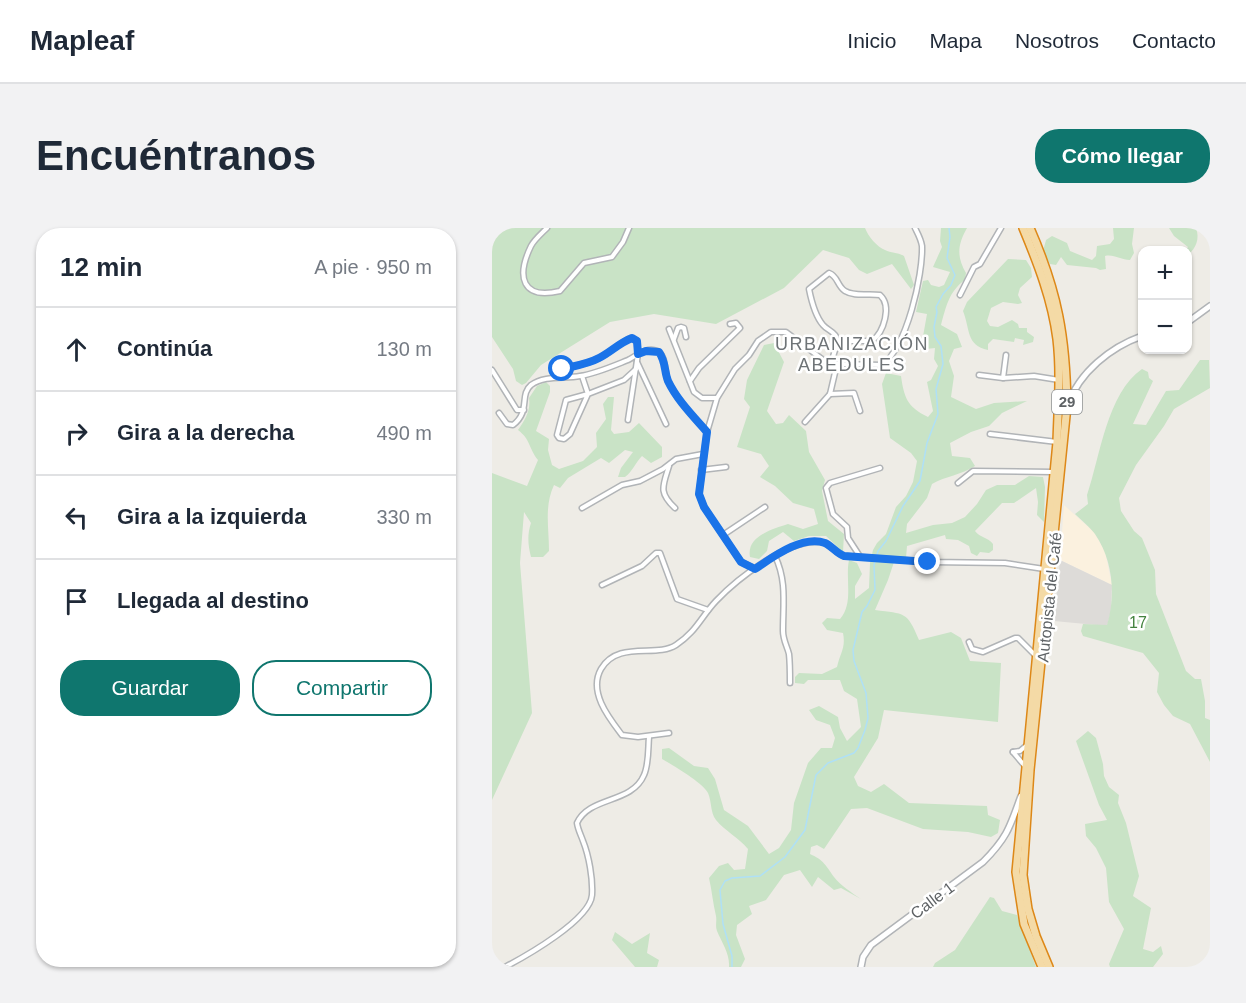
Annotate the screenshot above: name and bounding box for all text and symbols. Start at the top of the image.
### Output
text: Mapleaf [30,25,134,56]
text: Inicio [847,29,896,52]
text: Mapa [929,29,982,52]
text: Nosotros [1015,29,1099,52]
text: Contacto [1132,29,1216,52]
button: Cómo llegar [1035,129,1210,183]
text: Encuéntranos [36,132,316,179]
map controls [1138,246,1192,354]
button: + [1138,246,1192,300]
text: 12 min [60,252,142,282]
text: A pie · 950 m [314,256,432,278]
button: − [1138,300,1192,354]
icon: ahead [60,333,93,366]
district label: URBANIZACIÓN ABEDULES [775,333,929,375]
text: Continúa [117,336,212,361]
text: 130 m [376,338,432,360]
route start [548,355,574,381]
road number: 29 [1052,390,1082,414]
icon: right [60,417,93,450]
text: Gira a la derecha [117,420,294,445]
text: 490 m [376,422,432,444]
icon: left [60,501,93,534]
text: Gira a la izquierda [117,504,307,529]
text: 330 m [376,506,432,528]
street label: Autopista del Café [1034,531,1065,663]
route end [914,548,940,574]
icon: arrive [60,585,93,618]
text: Llegada al destino [117,588,309,613]
park label: 17 [1129,614,1147,631]
button: Guardar [60,660,240,716]
button: Compartir [252,660,432,716]
street label: Calle 1 [907,879,957,922]

